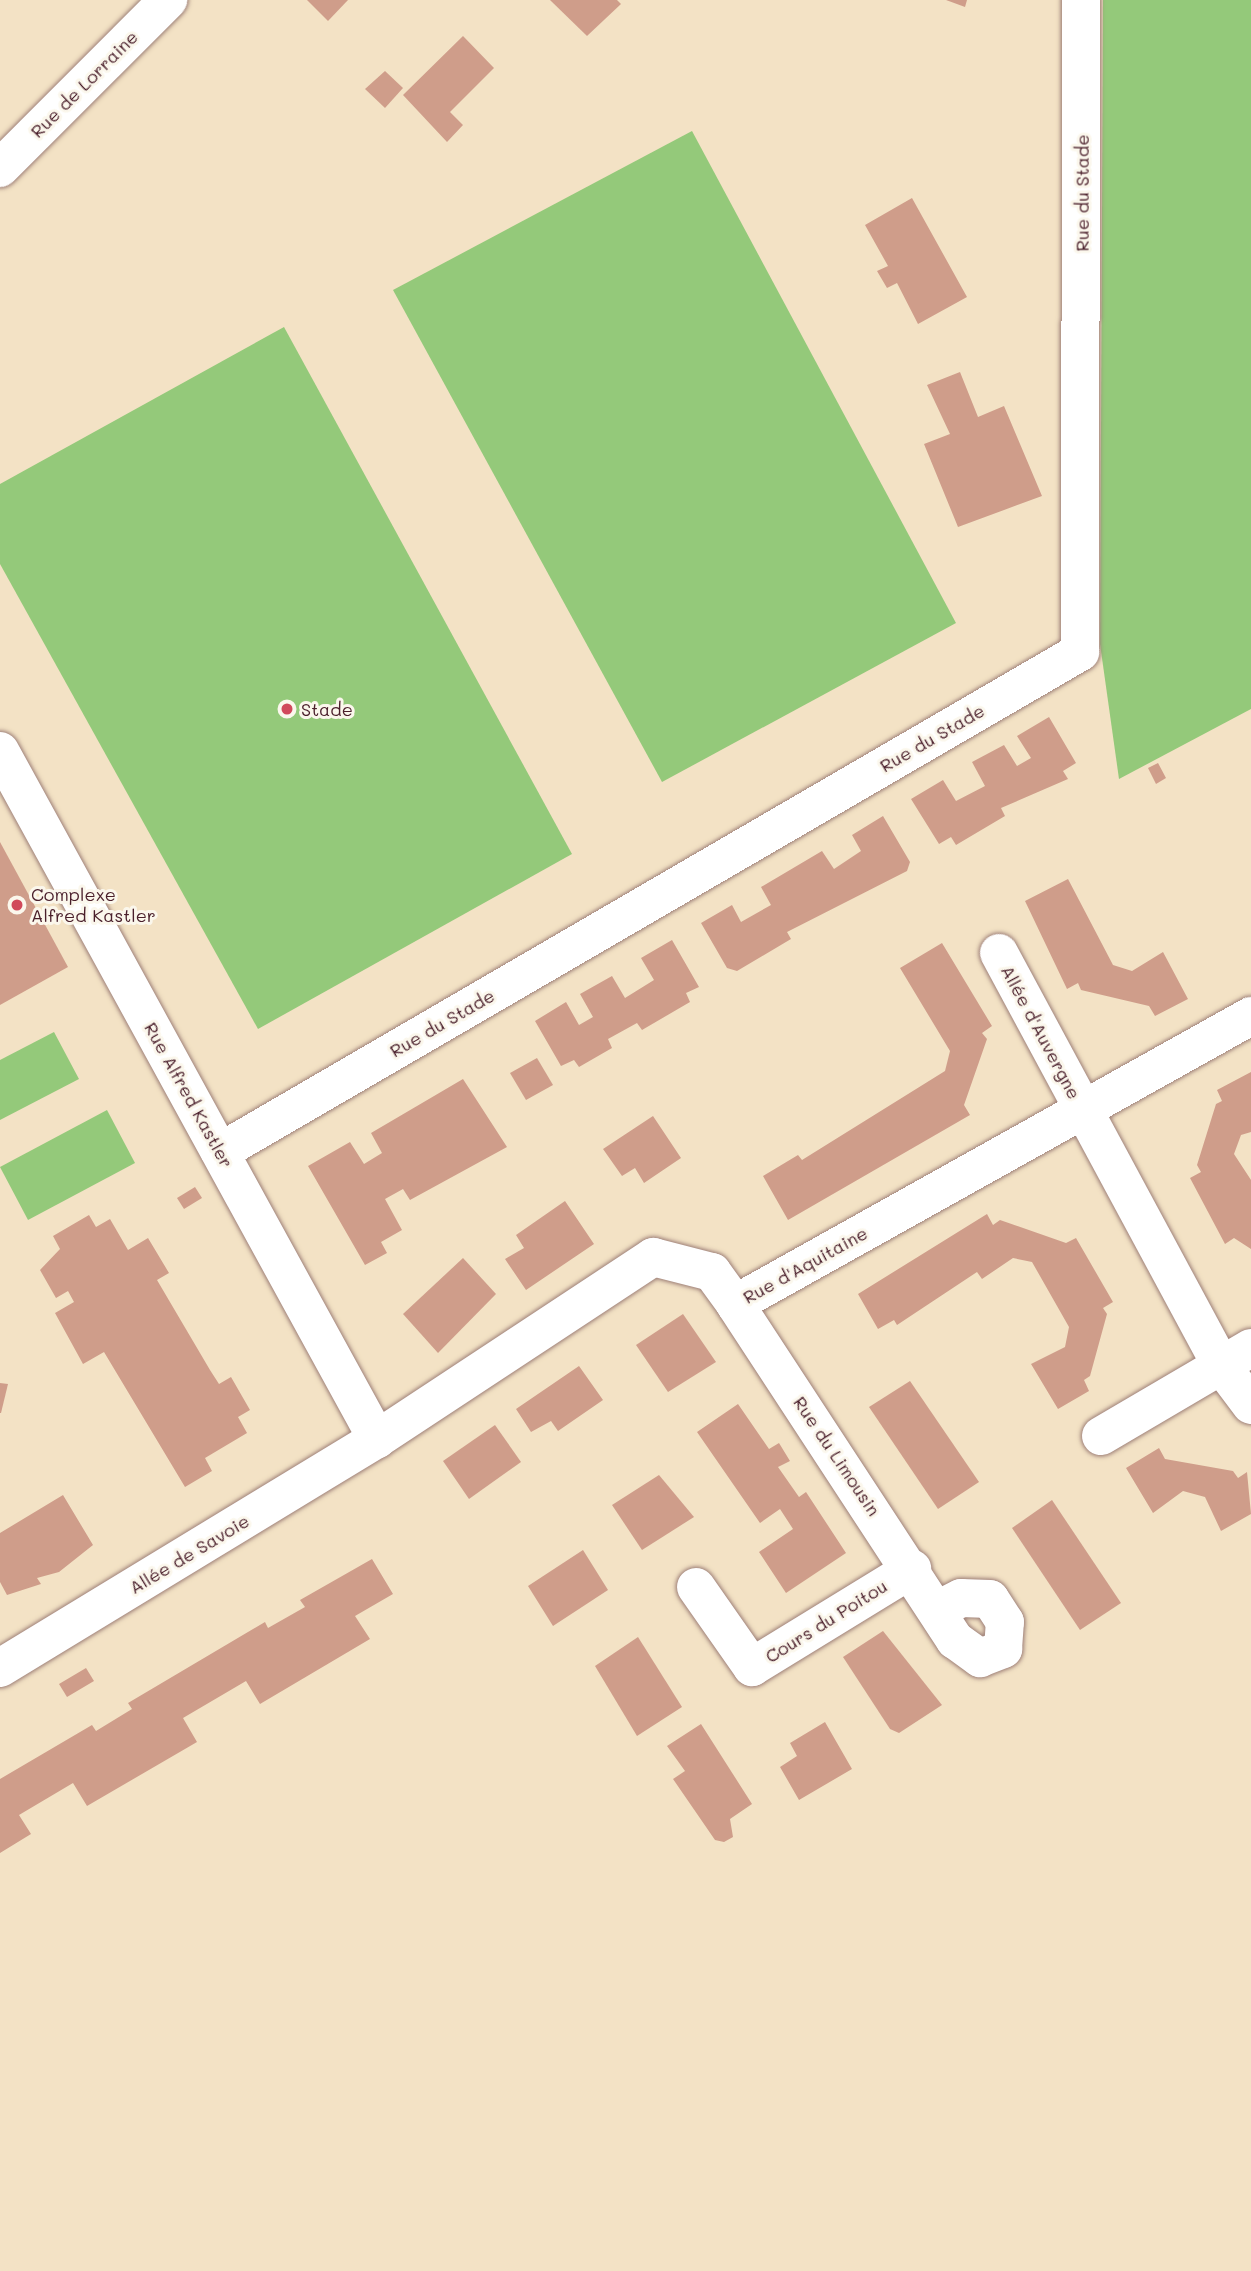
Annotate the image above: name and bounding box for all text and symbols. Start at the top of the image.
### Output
street label: Rue de Lorraine [26,26,142,142]
street label: Rue du Stade [1071,134,1093,252]
place label: Stade [301,698,353,720]
street label: Rue du Stade [876,699,988,777]
marker: Stade [279,701,295,717]
place label: Complexe Alfred Kastler [31,884,156,926]
marker: Complexe Alfred Kastler [9,897,25,913]
street label: Allée d'Auvergne [997,961,1085,1103]
street label: Rue du Stade [386,984,498,1062]
street label: Rue Alfred Kastler [140,1018,238,1172]
street label: Rue d'Aquitaine [739,1222,871,1308]
street label: Rue du Limousin [789,1392,885,1520]
street label: Allée de Savoie [125,1510,253,1598]
street label: Cours du Poitou [761,1575,891,1667]

